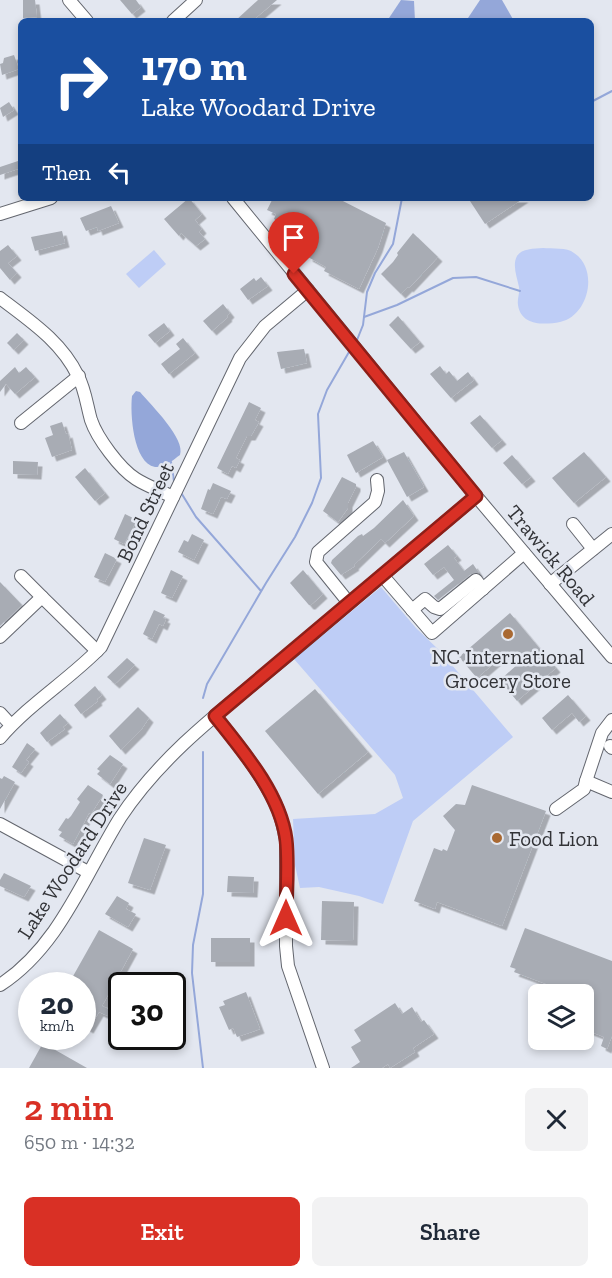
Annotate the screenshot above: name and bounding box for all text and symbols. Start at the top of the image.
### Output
text: 170 m [141,40,247,91]
icon: right [42,42,120,120]
text: Lake Woodard Drive [141,91,376,123]
icon: left [103,156,136,189]
text: Then [42,159,91,186]
pin [268,212,319,274]
icon: arrive [277,221,310,254]
street label: Bond Street [111,458,179,566]
street label: Trawick Road [502,500,601,611]
marker: NC International Grocery Store [501,627,515,641]
place label: NC International Grocery Store [431,644,585,693]
street label: Lake Woodard Drive [12,777,132,943]
place label: Food Lion [509,826,598,851]
marker: Food Lion [490,831,504,845]
position arrow [254,886,318,950]
speed limit sign: 30 [108,972,186,1050]
map controls [528,984,594,1050]
button: layers [528,984,594,1050]
text: 20 [40,986,74,1022]
text: km/h [40,1017,74,1035]
text: 2 min [24,1086,113,1129]
button: close [525,1088,588,1151]
text: 650 m · 14:32 [24,1130,135,1154]
button: Exit [24,1197,300,1266]
button: Share [312,1197,588,1266]

